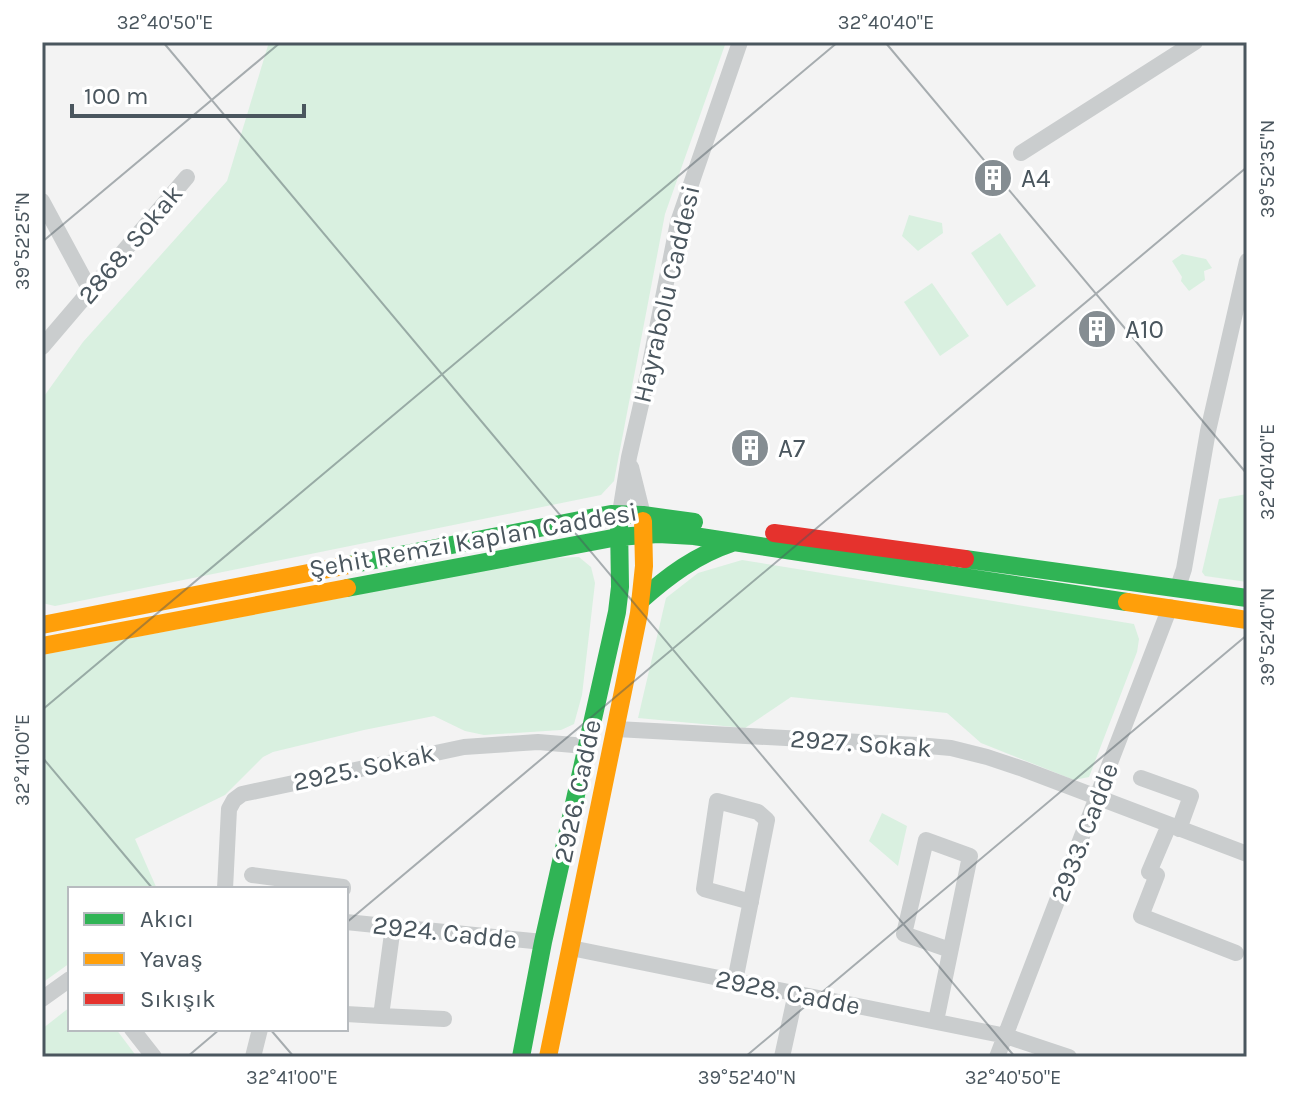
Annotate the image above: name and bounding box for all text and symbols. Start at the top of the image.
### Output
text: 32°40'50"E [117,11,213,34]
text: 32°40'40"E [838,11,934,34]
scale bar [72,68,304,118]
text: 100 m [84,82,149,110]
text: 39°52'35"N [1256,120,1279,218]
building icon: A4 [972,157,1014,199]
place label: A4 [1021,163,1050,194]
street label: 2868. Sokak [72,178,189,310]
street label: Hayrabolu Caddesi [626,182,707,406]
text: 39°52'25"N [11,192,34,290]
building icon: A10 [1076,308,1118,350]
place label: A10 [1125,314,1164,345]
text: 32°40'40"E [1256,424,1279,520]
building icon: A7 [729,427,771,469]
place label: A7 [778,433,805,464]
street label: Şehit Remzi Kaplan Caddesi [306,496,640,585]
text: 39°52'40"N [1256,588,1279,686]
text: 32°41'00"E [11,714,34,806]
street label: 2926. Cadde [547,717,608,865]
street label: 2927. Sokak [789,723,933,764]
street label: 2925. Sokak [290,737,438,798]
street label: 2933. Cadde [1044,758,1125,906]
legend [68,887,348,1031]
text: Akıcı [140,905,194,933]
street label: 2924. Cadde [371,910,519,955]
text: Yavaş [140,945,203,973]
street label: 2928. Cadde [713,963,863,1022]
text: Sıkışık [140,985,216,1013]
text: 32°41'00"E [246,1066,338,1089]
text: 39°52'40"N [698,1066,796,1089]
text: 32°40'50"E [965,1066,1061,1089]

